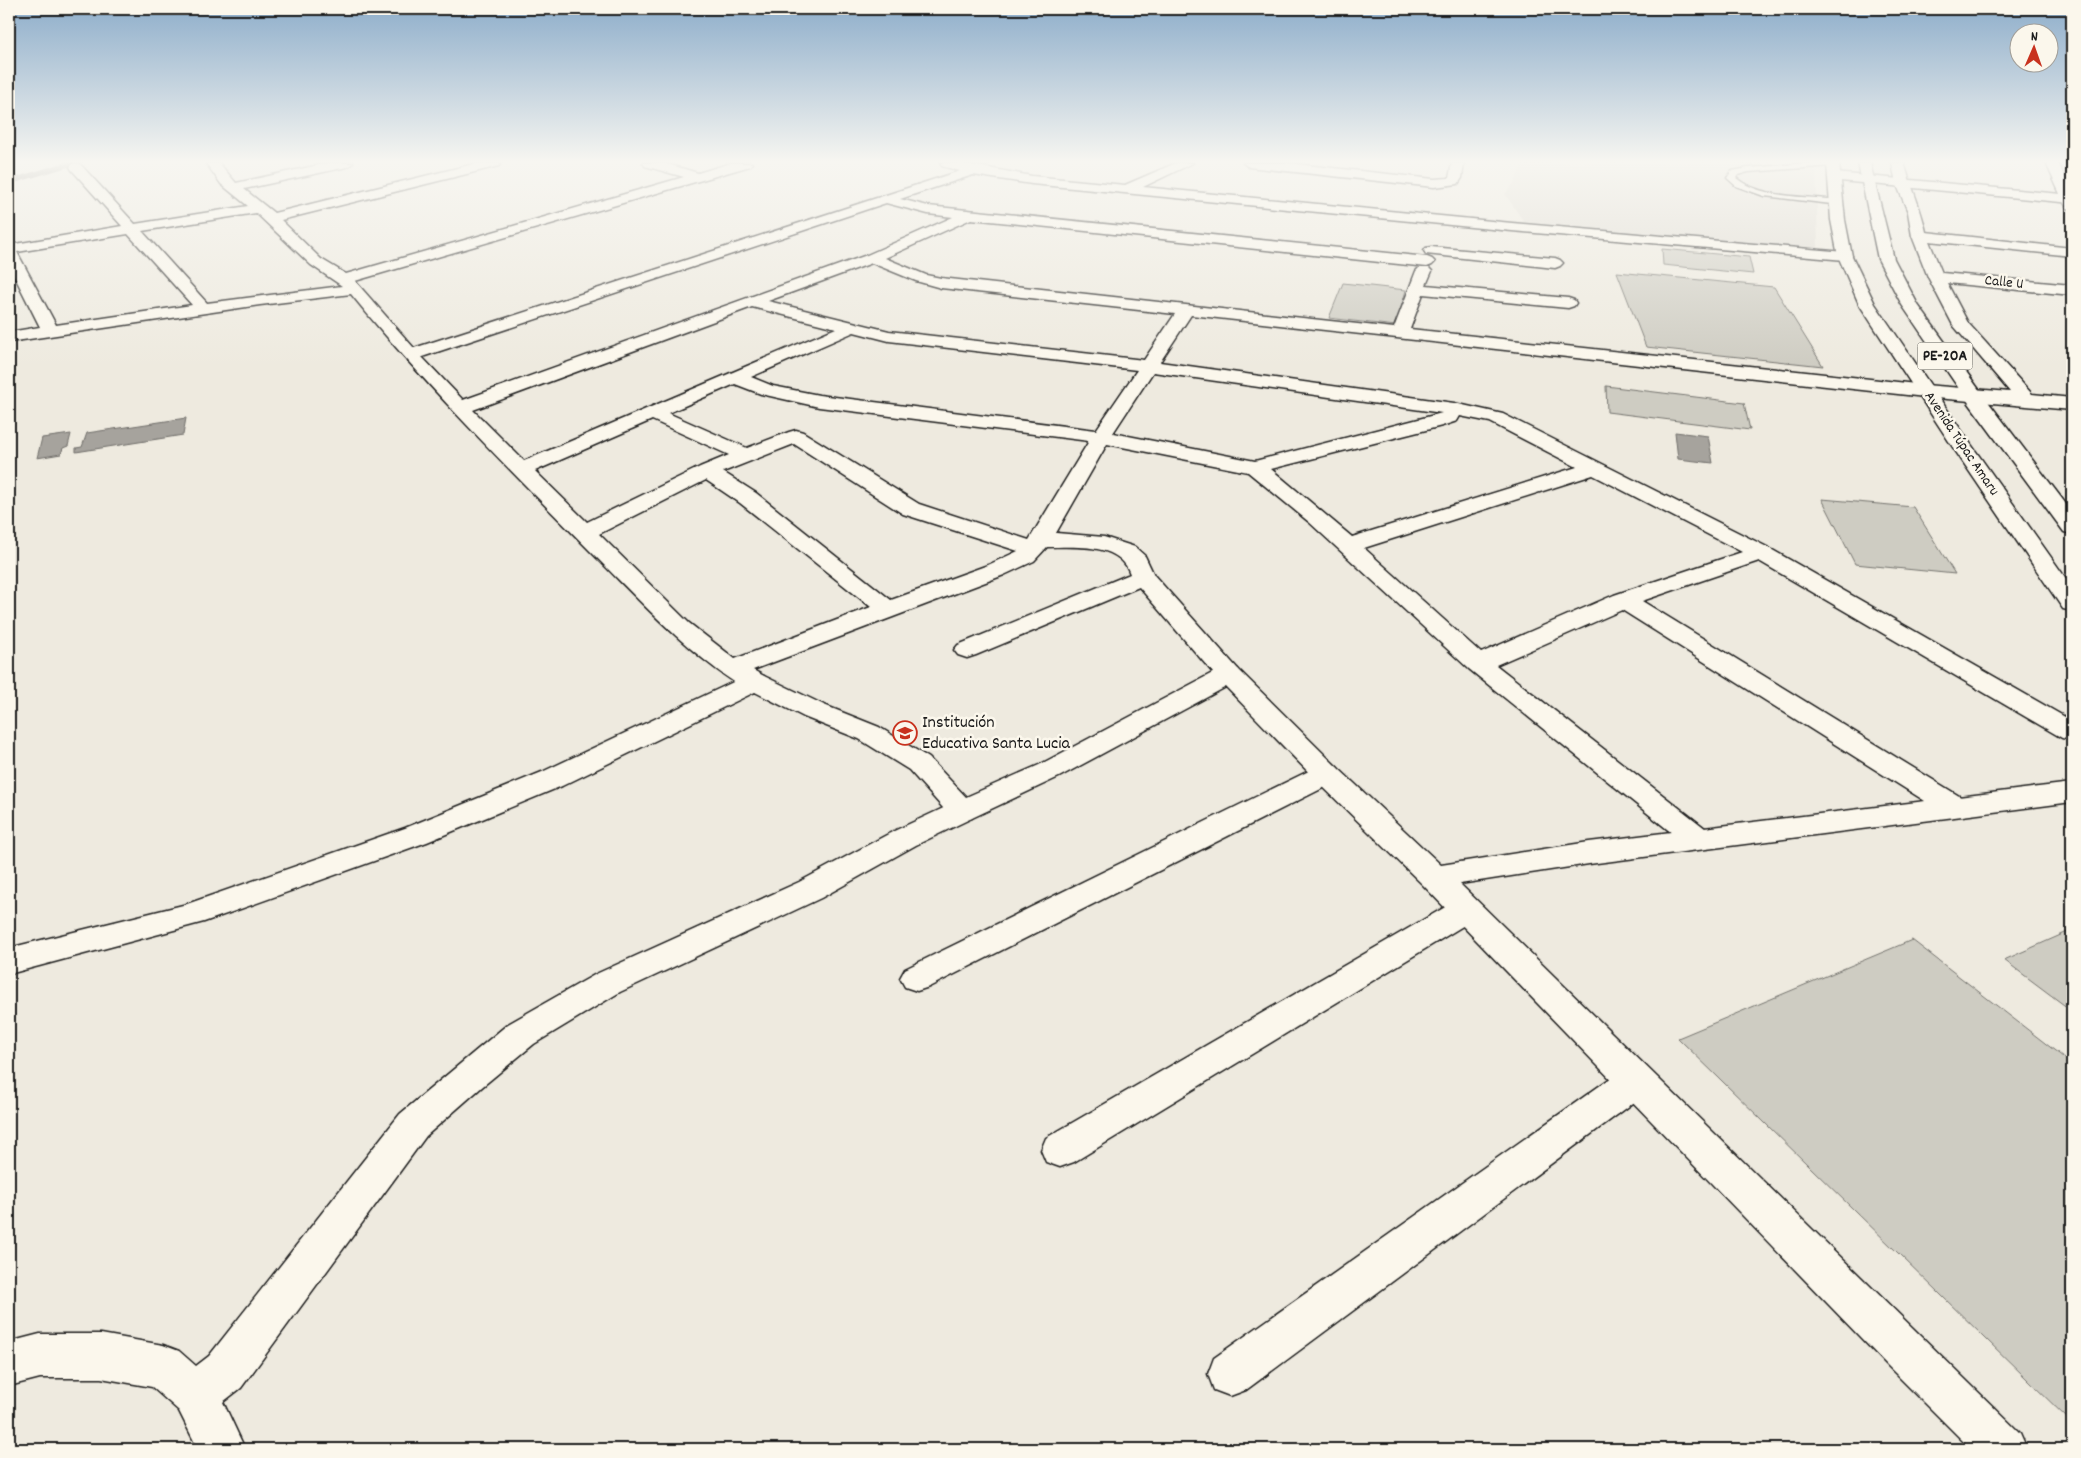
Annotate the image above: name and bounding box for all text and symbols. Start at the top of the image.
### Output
north arrow [2008,22,2058,72]
text: N [2031,27,2038,47]
street label: Calle U [1984,270,2024,296]
road number: PE-20A [1918,342,1972,370]
street label: Avenida Túpac Amaru [1918,387,2004,501]
place label: Institución Educativa Santa Lucia [922,711,1071,757]
school or university icon: Institución Educativa Santa Lucia [892,720,918,746]

